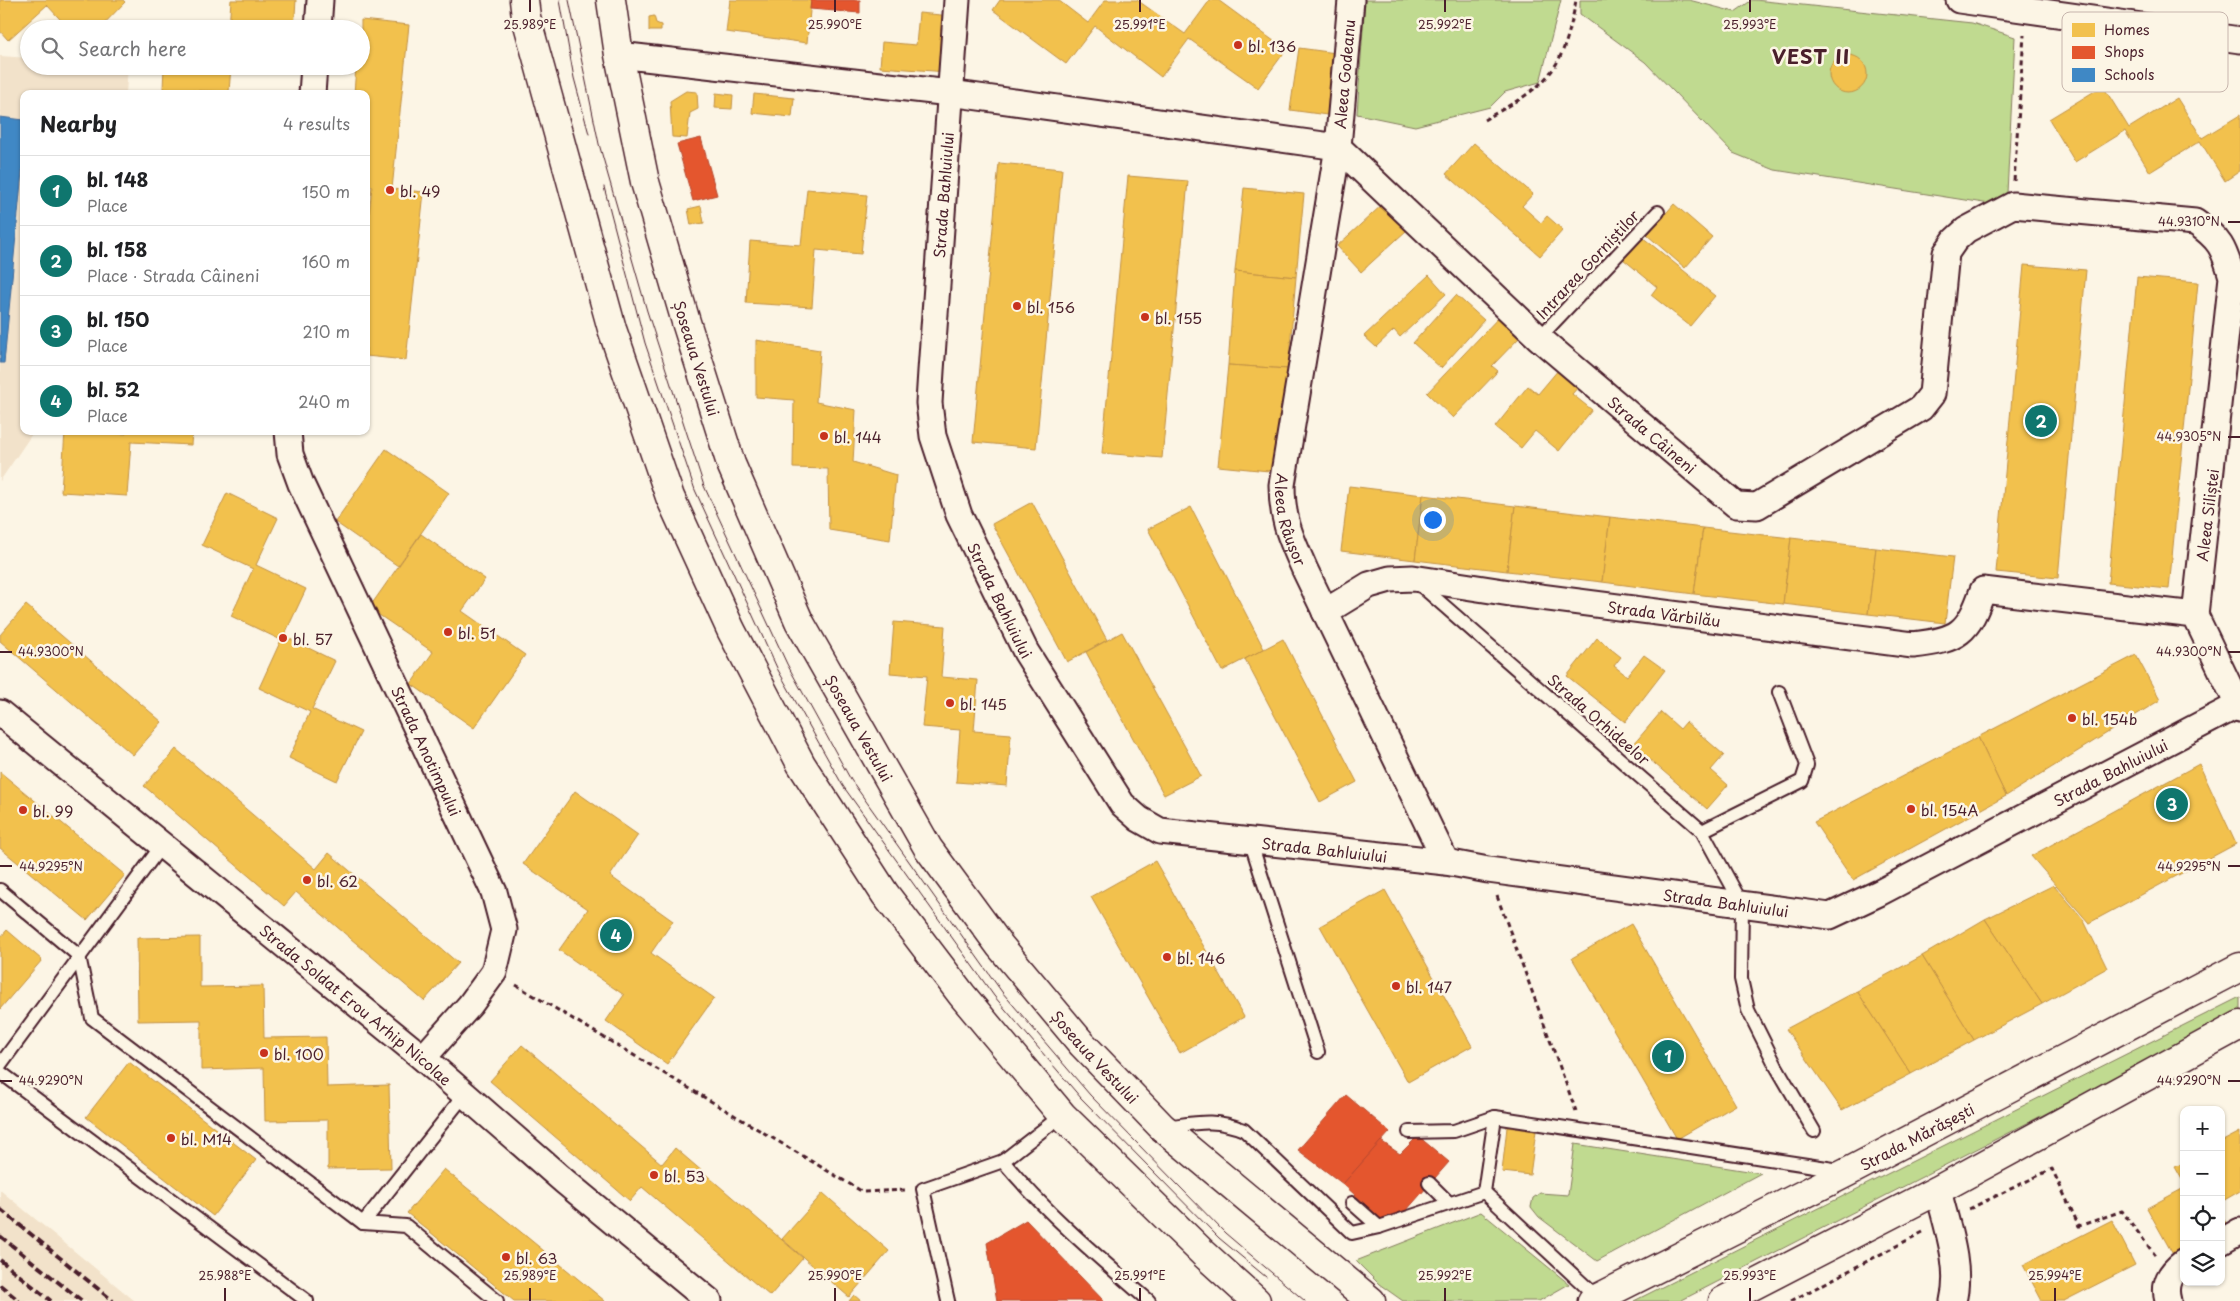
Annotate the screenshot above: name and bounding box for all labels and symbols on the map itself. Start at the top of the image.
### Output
legend [2062,12,2228,92]
text: 25.989°E [503,15,557,33]
text: 25.990°E [808,15,862,33]
text: 25.991°E [1114,15,1166,33]
text: 25.992°E [1418,15,1472,33]
text: 25.993°E [1723,15,1777,33]
street label: Aleea Godeanu [1328,18,1360,130]
text: Homes [2104,19,2150,40]
place label: bl. 136 [1248,34,1296,57]
marker: bl. 136 [1232,39,1244,51]
district label: VEST II [1772,41,1850,71]
text: Shops [2104,41,2144,62]
text: Schools [2104,64,2154,85]
street label: Strada Bahluiului [927,131,959,259]
place label: bl. 49 [400,179,440,202]
marker: bl. 49 [384,184,396,196]
street label: Intrarea Gorniștilor [1530,204,1644,324]
text: 44.9310°N [2158,212,2220,230]
place label: bl. 156 [1027,295,1075,318]
street label: Șoseaua Vestului [669,298,726,419]
marker: bl. 156 [1011,300,1023,312]
place label: bl. 155 [1155,306,1202,329]
marker: bl. 155 [1139,311,1151,323]
street label: Strada Câineni [1603,390,1702,479]
pin: 2 [2025,402,2057,440]
place label: bl. 144 [834,425,882,448]
text: 44.9305°N [2157,427,2221,445]
marker: bl. 144 [818,430,830,442]
street label: Aleea Siliștei [2190,467,2224,563]
street label: Aleea Râușor [1270,472,1313,569]
your location [1420,507,1446,533]
street label: Strada Bahluiului [962,538,1039,663]
street label: Strada Vărbilău [1606,594,1722,632]
place label: bl. 51 [458,621,496,644]
marker: bl. 51 [442,626,454,638]
place label: bl. 57 [293,627,333,650]
marker: bl. 57 [277,632,289,644]
text: 44.9300°N [18,642,84,660]
text: 44.9300°N [2156,642,2222,660]
street label: Strada Orhideelor [1543,668,1655,770]
street label: Șoseaua Vestului [820,670,899,785]
street label: Strada Anotimpului [386,682,468,820]
place label: bl. 145 [960,692,1007,715]
marker: bl. 145 [944,697,956,709]
place label: bl. 154b [2082,707,2137,730]
marker: bl. 154b [2066,712,2078,724]
street label: Strada Bahluiului [2049,733,2171,811]
pin: 3 [2156,785,2188,823]
place label: bl. 154A [1921,798,1978,821]
place label: bl. 99 [33,799,73,822]
marker: bl. 154A [1905,803,1917,815]
marker: bl. 99 [17,804,29,816]
street label: Strada Bahluiului [1260,831,1389,867]
text: 44.9295°N [19,857,83,875]
text: 44.9295°N [2157,857,2221,875]
place label: bl. 62 [317,869,358,892]
marker: bl. 62 [301,874,313,886]
street label: Strada Bahluiului [1662,882,1790,922]
pin: 4 [600,916,632,954]
street label: Strada Soldat Erou Arhip Nicolae [255,918,457,1090]
place label: bl. 146 [1177,946,1225,969]
marker: bl. 146 [1161,951,1173,963]
place label: bl. 147 [1406,975,1453,998]
marker: bl. 147 [1390,980,1402,992]
street label: Șoseaua Vestului [1047,1005,1144,1108]
pin: 1 [1652,1037,1684,1075]
place label: bl. 100 [274,1042,324,1065]
marker: bl. 100 [258,1047,270,1059]
text: 44.9290°N [19,1071,83,1089]
text: 44.9290°N [2157,1071,2221,1089]
street label: Strada Mărășești [1855,1097,1978,1176]
place label: bl. M14 [181,1127,232,1150]
marker: bl. M14 [165,1132,177,1144]
place label: bl. 53 [664,1164,705,1187]
marker: bl. 53 [648,1169,660,1181]
place label: bl. 63 [516,1246,558,1269]
marker: bl. 63 [500,1251,512,1263]
text: 25.988°E [199,1266,251,1284]
text: 25.989°E [503,1266,557,1284]
text: 25.990°E [808,1266,862,1284]
text: 25.991°E [1114,1266,1166,1284]
text: 25.992°E [1418,1266,1472,1284]
text: 25.993°E [1723,1266,1777,1284]
text: 25.994°E [2028,1266,2082,1284]

